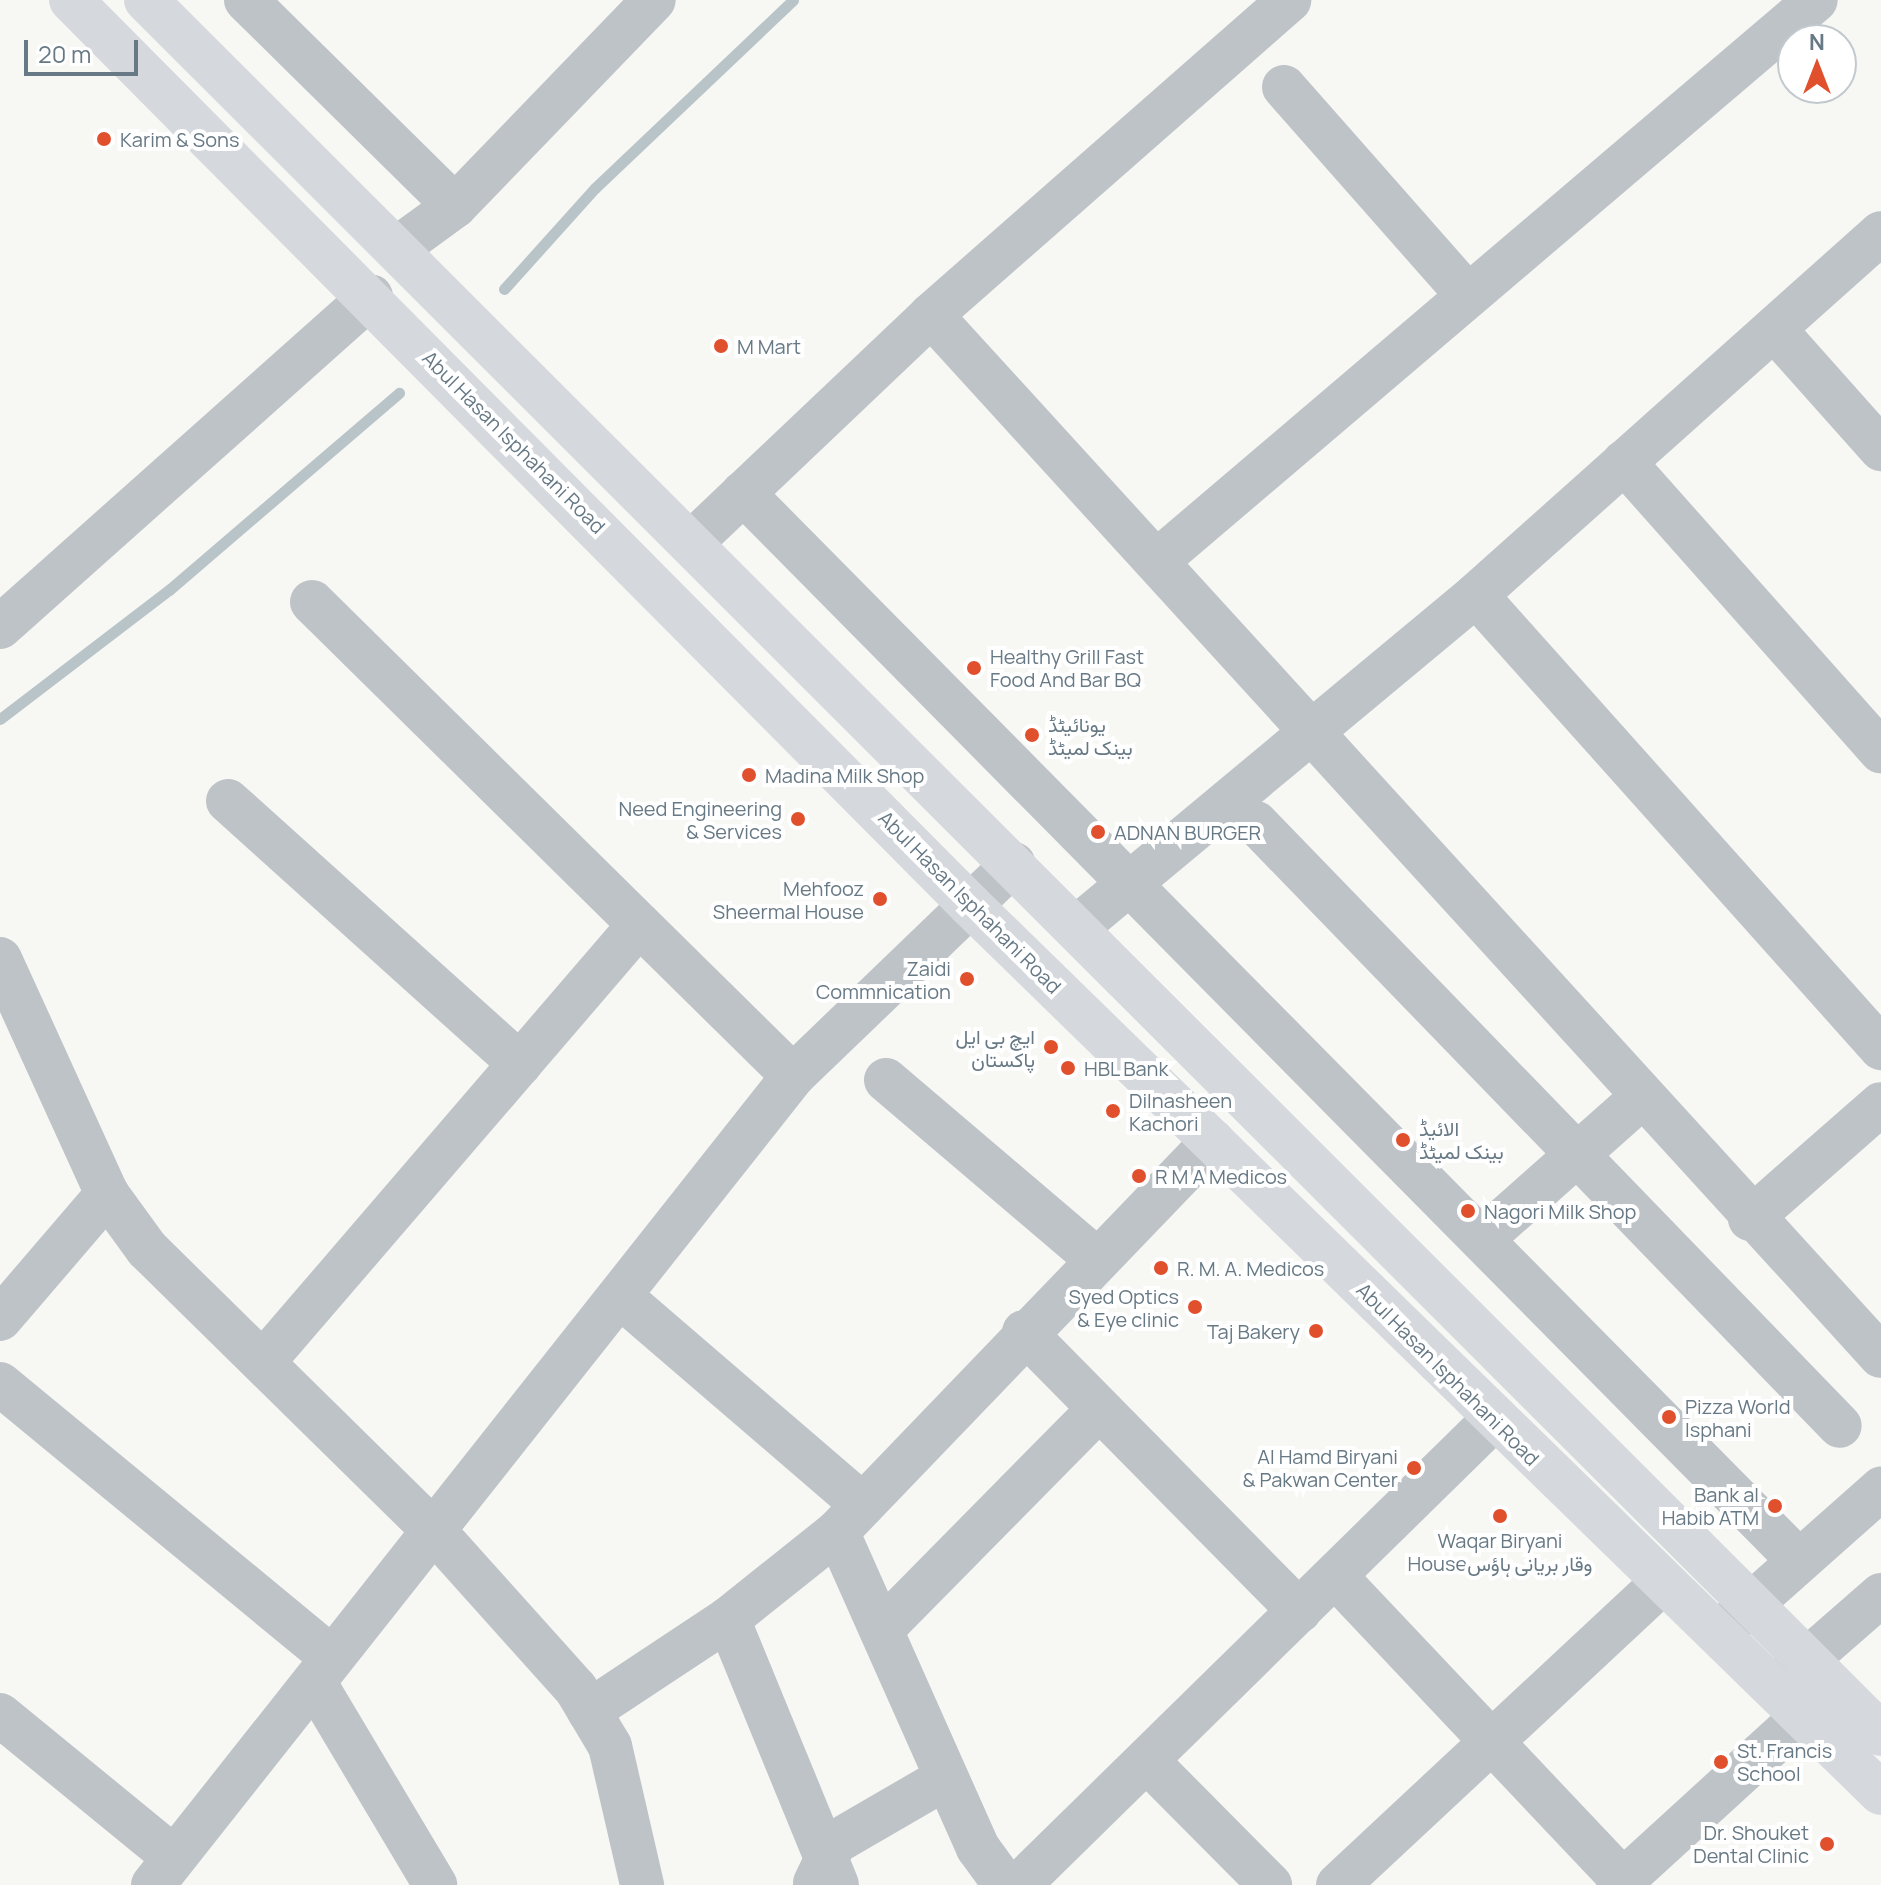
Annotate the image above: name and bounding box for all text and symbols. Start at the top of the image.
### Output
scale bar [28,24,142,74]
north arrow [1777,24,1857,104]
text: N [1809,27,1825,57]
text: 20 m [38,37,91,70]
place label: Karim & Sons [120,127,239,151]
marker: Karim & Sons [95,130,113,148]
place label: M Mart [737,334,801,358]
marker: M Mart [712,337,730,355]
street label: Abul Hasan Isphahani Road [418,346,610,538]
place label: Healthy Grill Fast Food And Bar BQ [990,644,1144,691]
marker: Healthy Grill Fast Food And Bar BQ [965,659,983,677]
place label: یونائیٹڈ بینک لمیٹڈ [1048,712,1133,759]
marker: یونائیٹڈ بینک لمیٹڈ [1023,726,1041,744]
place label: Madina Milk Shop [765,763,924,787]
marker: Madina Milk Shop [740,766,758,784]
place label: Need Engineering & Services [618,796,782,843]
street label: Abul Hasan Isphahani Road [874,806,1066,998]
marker: Need Engineering & Services [789,810,807,828]
place label: ADNAN BURGER [1114,820,1261,844]
marker: ADNAN BURGER [1089,823,1107,841]
place label: Mehfooz Sheermal House [713,876,864,923]
marker: Mehfooz Sheermal House [871,890,889,908]
place label: Zaidi Commnication [816,956,951,1003]
marker: Zaidi Commnication [958,970,976,988]
place label: ایچ بی ایل پاکستان [956,1024,1035,1071]
marker: ایچ بی ایل پاکستان [1042,1038,1060,1056]
place label: HBL Bank [1084,1056,1169,1080]
marker: HBL Bank [1059,1059,1077,1077]
place label: Dilnasheen Kachori [1129,1088,1232,1135]
marker: Dilnasheen Kachori [1104,1102,1122,1120]
place label: الائیڈ بینک لمیٹڈ [1419,1116,1504,1163]
marker: الائیڈ بینک لمیٹڈ [1394,1131,1412,1149]
place label: R M A Medicos [1155,1164,1287,1188]
marker: R M A Medicos [1130,1167,1148,1185]
place label: Nagori Milk Shop [1484,1199,1636,1223]
marker: Nagori Milk Shop [1459,1202,1477,1220]
place label: R. M. A. Medicos [1177,1256,1324,1280]
marker: R. M. A. Medicos [1152,1259,1170,1277]
street label: Abul Hasan Isphahani Road [1352,1278,1544,1470]
place label: Syed Optics & Eye clinic [1069,1284,1179,1331]
marker: Syed Optics & Eye clinic [1186,1298,1204,1316]
place label: Taj Bakery [1207,1319,1300,1343]
marker: Taj Bakery [1307,1322,1325,1340]
place label: Pizza World Isphani [1685,1394,1791,1441]
marker: Pizza World Isphani [1660,1408,1678,1426]
place label: Al Hamd Biryani & Pakwan Center [1242,1444,1398,1491]
marker: Al Hamd Biryani & Pakwan Center [1405,1459,1423,1477]
place label: Bank al Habib ATM [1662,1482,1759,1529]
marker: Bank al Habib ATM [1766,1497,1784,1515]
marker: Waqar Biryani Houseوقار بریانی ہاؤس [1491,1507,1509,1525]
place label: Waqar Biryani Houseوقار بریانی ہاؤس [1408,1528,1592,1575]
place label: St. Francis School [1737,1738,1832,1785]
marker: St. Francis School [1712,1753,1730,1771]
place label: Dr. Shouket Dental Clinic [1693,1820,1809,1867]
marker: Dr. Shouket Dental Clinic [1816,1833,1838,1855]

